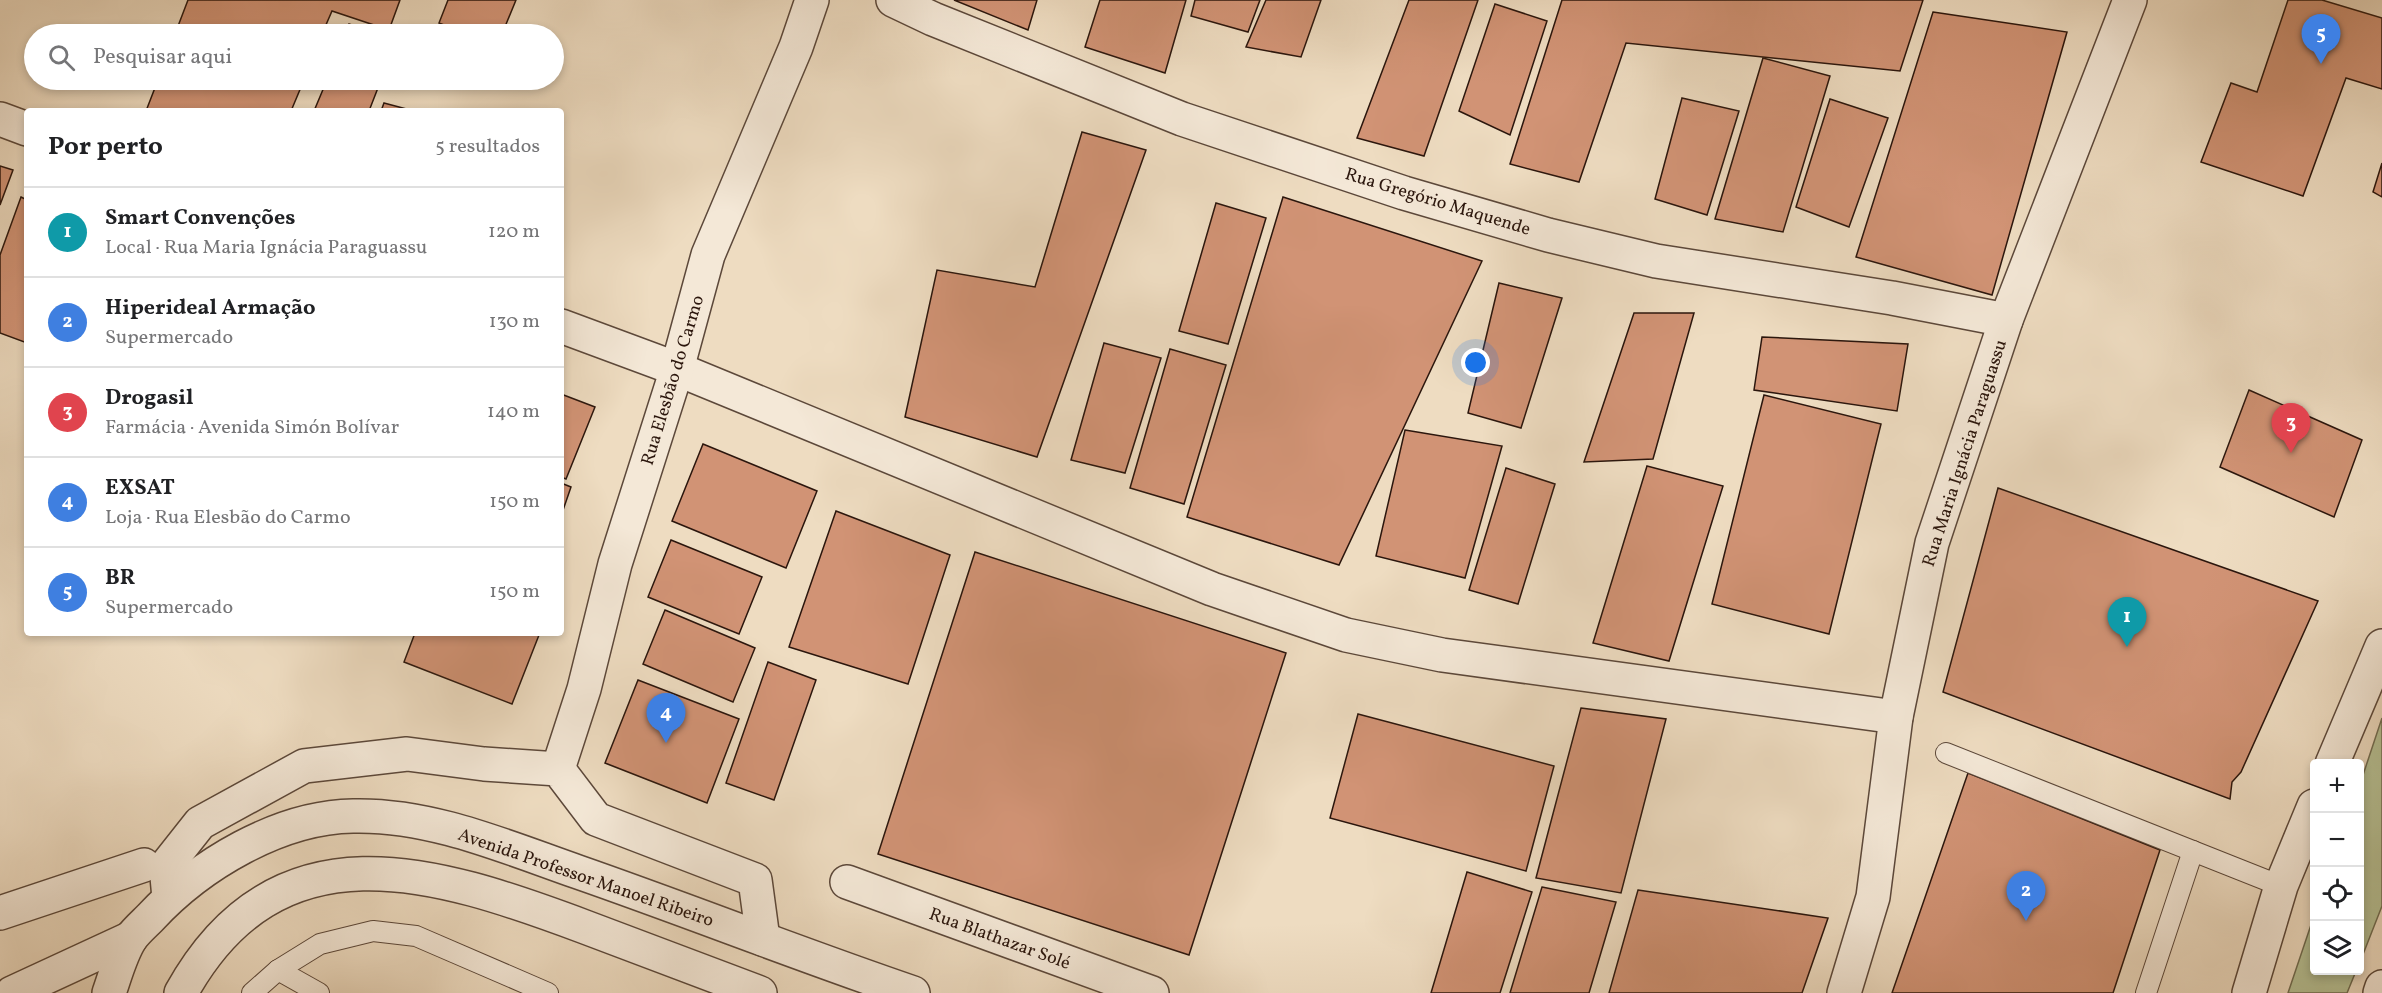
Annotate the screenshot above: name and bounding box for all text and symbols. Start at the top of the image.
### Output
pin: 5 [2302,14,2340,64]
search box [24,24,564,90]
icon: search [45,41,78,74]
text: Pesquisar aqui [93,42,232,73]
text: Por perto [48,129,163,165]
text: 5 resultados [435,133,540,161]
street label: Rua Gregório Maquende [1342,162,1533,243]
text: Smart Convenções [105,203,295,234]
text: 1 [63,218,72,246]
text: 120 m [488,218,540,246]
text: Local · Rua Maria Ignácia Paraguassu [105,234,427,262]
street label: Rua Elesbão do Carmo [636,292,711,469]
text: Hiperideal Armação [105,293,316,324]
text: 2 [62,308,73,336]
text: 130 m [489,308,540,336]
text: Supermercado [105,324,233,352]
street label: Rua Maria Ignácia Paraguassu [1917,337,2014,570]
your location [1461,348,1490,377]
text: Drogasil [105,383,193,414]
text: 3 [62,398,73,426]
text: 140 m [487,398,540,426]
pin: 3 [2272,404,2310,453]
text: Farmácia · Avenida Simón Bolívar [105,414,399,442]
text: EXSAT [105,473,175,504]
text: 4 [61,488,74,516]
text: 150 m [489,488,540,516]
text: Loja · Rua Elesbão do Carmo [105,504,351,532]
text: BR [105,563,135,594]
text: 5 [63,578,72,606]
text: 150 m [489,578,540,606]
text: Supermercado [105,594,233,622]
pin: 1 [2108,598,2146,647]
pin: 4 [646,694,686,743]
map controls [2310,759,2364,975]
button: + [2310,759,2364,813]
button: − [2310,813,2364,867]
street label: Avenida Professor Manoel Ribeiro [454,823,717,934]
button: locate [2310,867,2364,921]
pin: 2 [2006,872,2046,921]
street label: Rua Blathazar Solé [925,902,1074,977]
button: layers [2310,921,2364,975]

